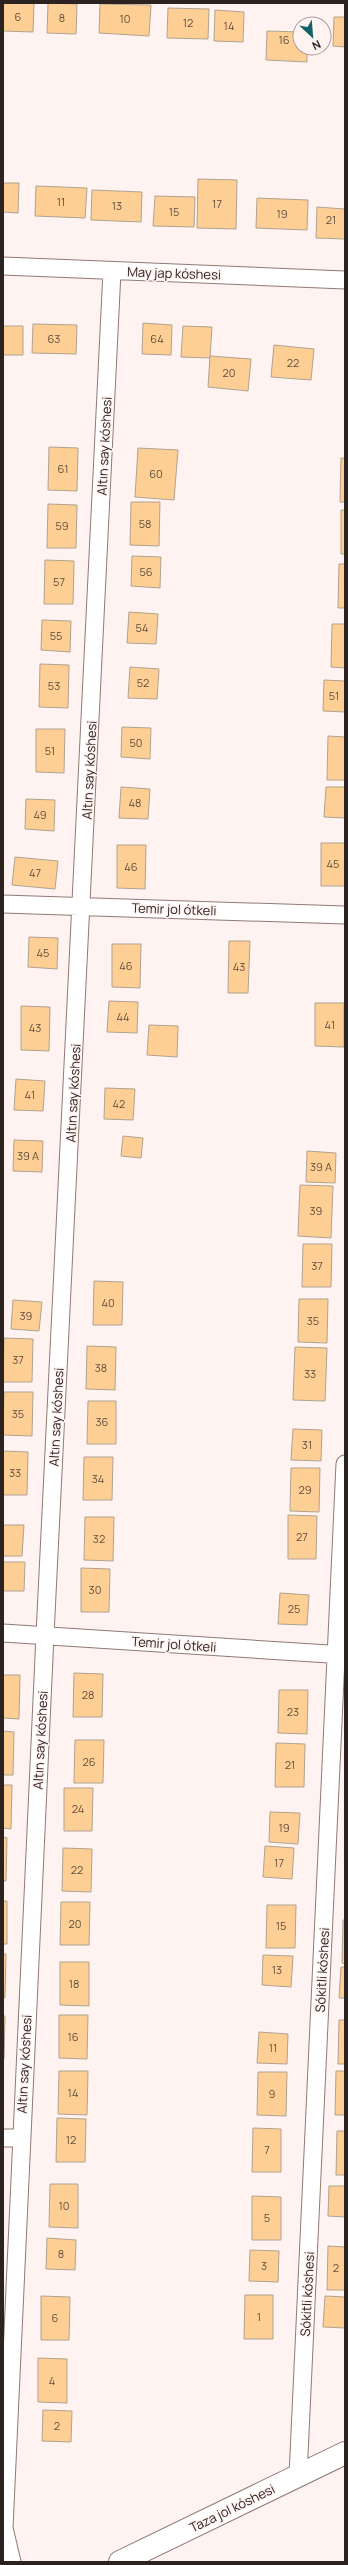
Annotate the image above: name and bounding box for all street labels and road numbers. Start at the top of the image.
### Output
street label: May jap kóshesi [127,262,221,284]
street label: Altın say kóshesi [92,396,116,496]
street label: Altın say kóshesi [77,720,101,820]
street label: Temir jol ótkeli [131,899,217,919]
street label: Altın say kóshesi [61,1043,85,1143]
street label: Altın say kóshesi [44,1367,68,1467]
street label: Temir jol ótkeli [131,1632,217,1656]
street label: Altın say kóshesi [28,1690,52,1790]
street label: Sókitli kóshesi [311,1927,333,2013]
street label: Altın say kóshesi [12,2014,36,2114]
street label: Sókitli kóshesi [296,2251,318,2337]
street label: Taza jol kóshesi [186,2480,278,2536]

